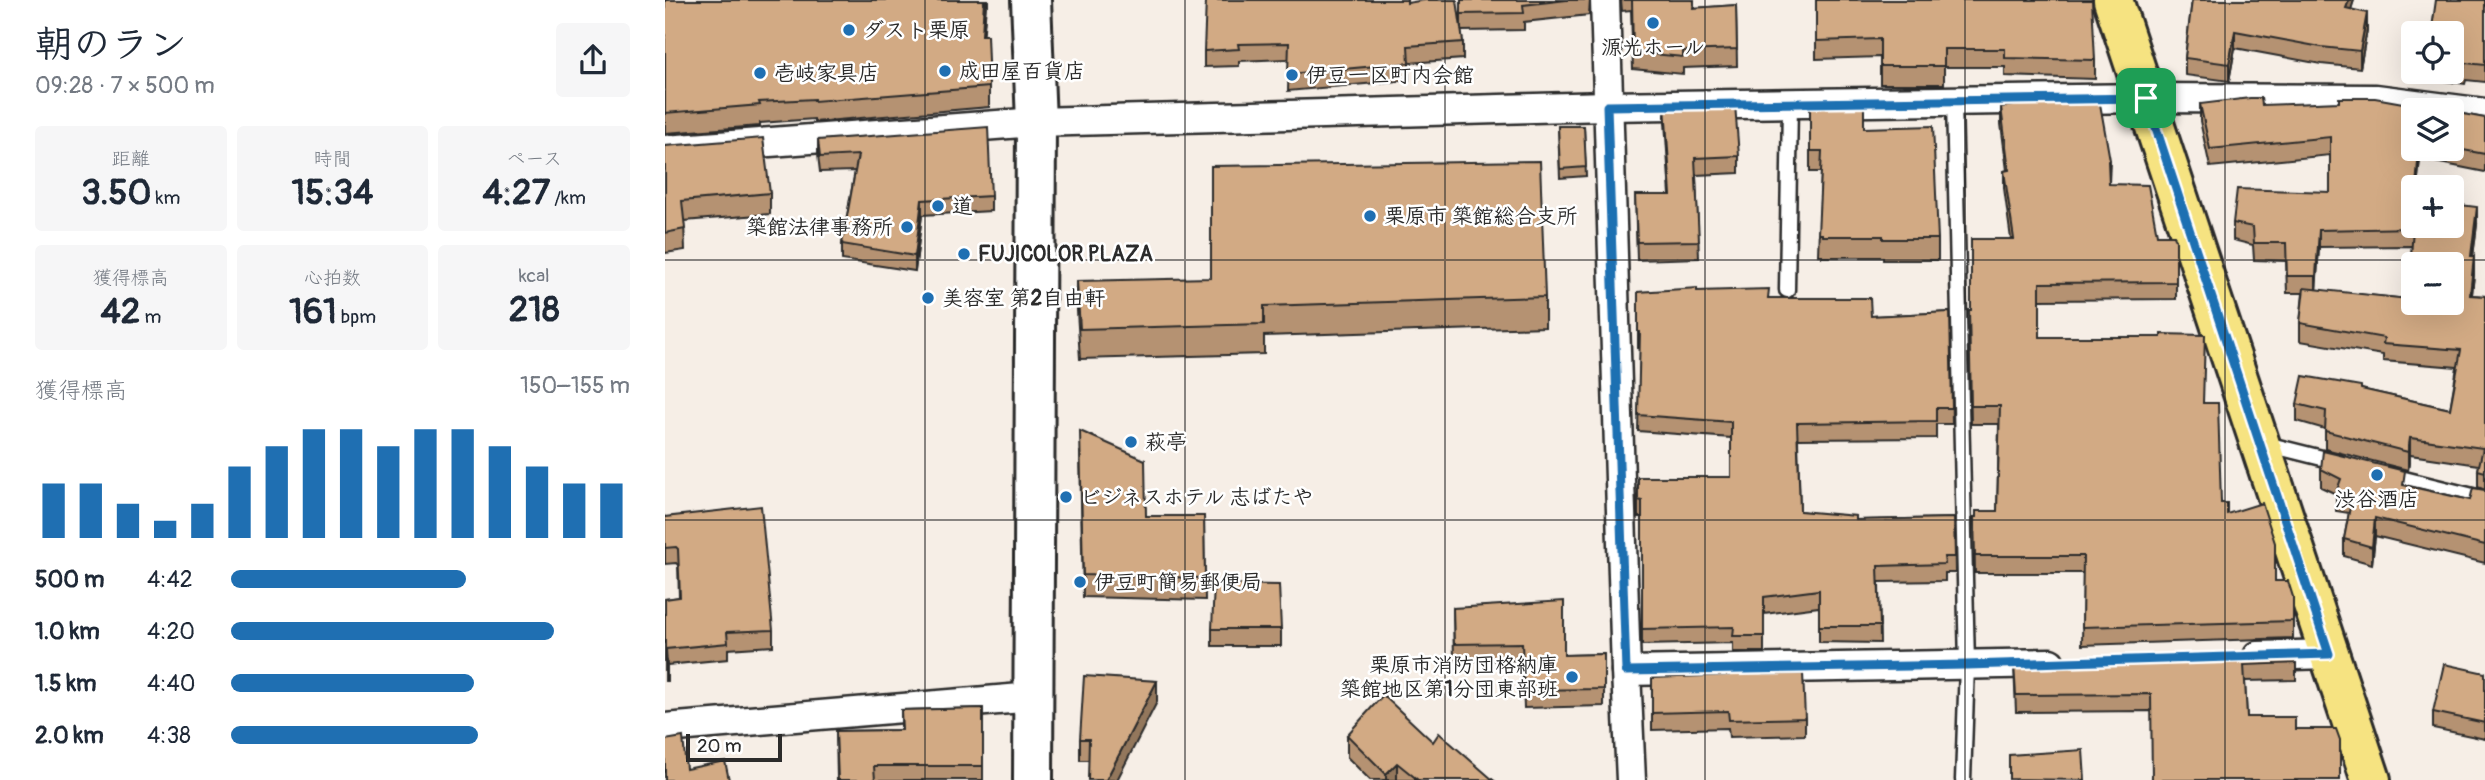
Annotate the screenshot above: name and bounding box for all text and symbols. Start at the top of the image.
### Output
marker: 源光ホール [1645,15,1661,31]
place label: ダスト栗原 [863,17,970,44]
text: 朝のラン [35,21,187,69]
map controls [2401,21,2464,315]
button: locate [2401,21,2464,84]
marker: ダスト栗原 [841,22,857,38]
button: share [556,23,630,97]
place label: 源光ホール [1601,34,1705,61]
place label: 成田屋百貨店 [959,58,1085,85]
place label: 壱岐家具店 [774,60,879,87]
place label: 伊豆一区町内会館 [1306,62,1474,89]
marker: 成田屋百貨店 [937,63,953,79]
marker: 壱岐家具店 [752,65,768,81]
marker: 伊豆一区町内会館 [1284,67,1300,83]
pin [2116,68,2176,128]
text: 09:28 · 7 × 500 m [35,71,215,100]
icon: arrive [2127,79,2165,117]
button: layers [2401,98,2464,161]
text: 距離 [112,147,150,171]
text: 時間 [313,147,352,171]
text: ペース [506,147,562,171]
text: 3.50 [81,171,151,215]
text: 15:34 [292,171,373,215]
text: 4:27 [482,171,550,215]
button: + [2401,175,2464,238]
text: km [151,186,180,210]
text: /km [550,186,586,210]
place label: 道 [952,193,973,220]
marker: 道 [930,198,946,214]
place label: 栗原市 築館総合支所 [1384,203,1578,230]
marker: 栗原市 築館総合支所 [1362,208,1378,224]
place label: 築館法律事務所 [746,214,893,241]
marker: 築館法律事務所 [899,219,915,235]
place label: FUJICOLOR PLAZA [978,241,1153,268]
marker: FUJICOLOR PLAZA [956,246,972,262]
button: − [2401,252,2464,315]
text: kcal [519,264,550,288]
text: 獲得標高 [93,266,169,290]
text: 心拍数 [304,266,361,290]
place label: 美容室 第2自由軒 [942,285,1105,312]
text: 218 [509,288,560,332]
text: 42 [100,290,140,334]
text: 161 [289,290,337,334]
marker: 美容室 第2自由軒 [920,290,936,306]
text: m [140,305,161,329]
text: bpm [337,305,376,329]
text: 150–155 m [520,371,630,400]
text: 獲得標高 [35,376,127,405]
place label: 萩亭 [1145,429,1187,456]
marker: 萩亭 [1123,434,1139,450]
marker: 渋谷酒店 [2369,467,2385,483]
place label: ビジネスホテル 志ばたや [1080,484,1313,511]
place label: 渋谷酒店 [2335,486,2419,513]
marker: ビジネスホテル 志ばたや [1058,489,1074,505]
text: 500 m [35,565,104,594]
text: 4:42 [147,565,193,594]
place label: 伊豆町簡易郵便局 [1094,569,1262,596]
marker: 伊豆町簡易郵便局 [1072,574,1088,590]
text: 1.0 km [35,617,100,646]
text: 4:20 [147,617,195,646]
place label: 栗原市消防団格納庫 築館地区第1分団東部班 [1340,652,1558,703]
text: 1.5 km [35,669,97,698]
text: 4:40 [147,669,196,698]
marker: 栗原市消防団格納庫 築館地区第1分団東部班 [1564,669,1580,685]
text: 2.0 km [35,721,104,750]
text: 4:38 [147,721,191,750]
scale bar [686,731,782,763]
text: 20 m [697,734,742,758]

